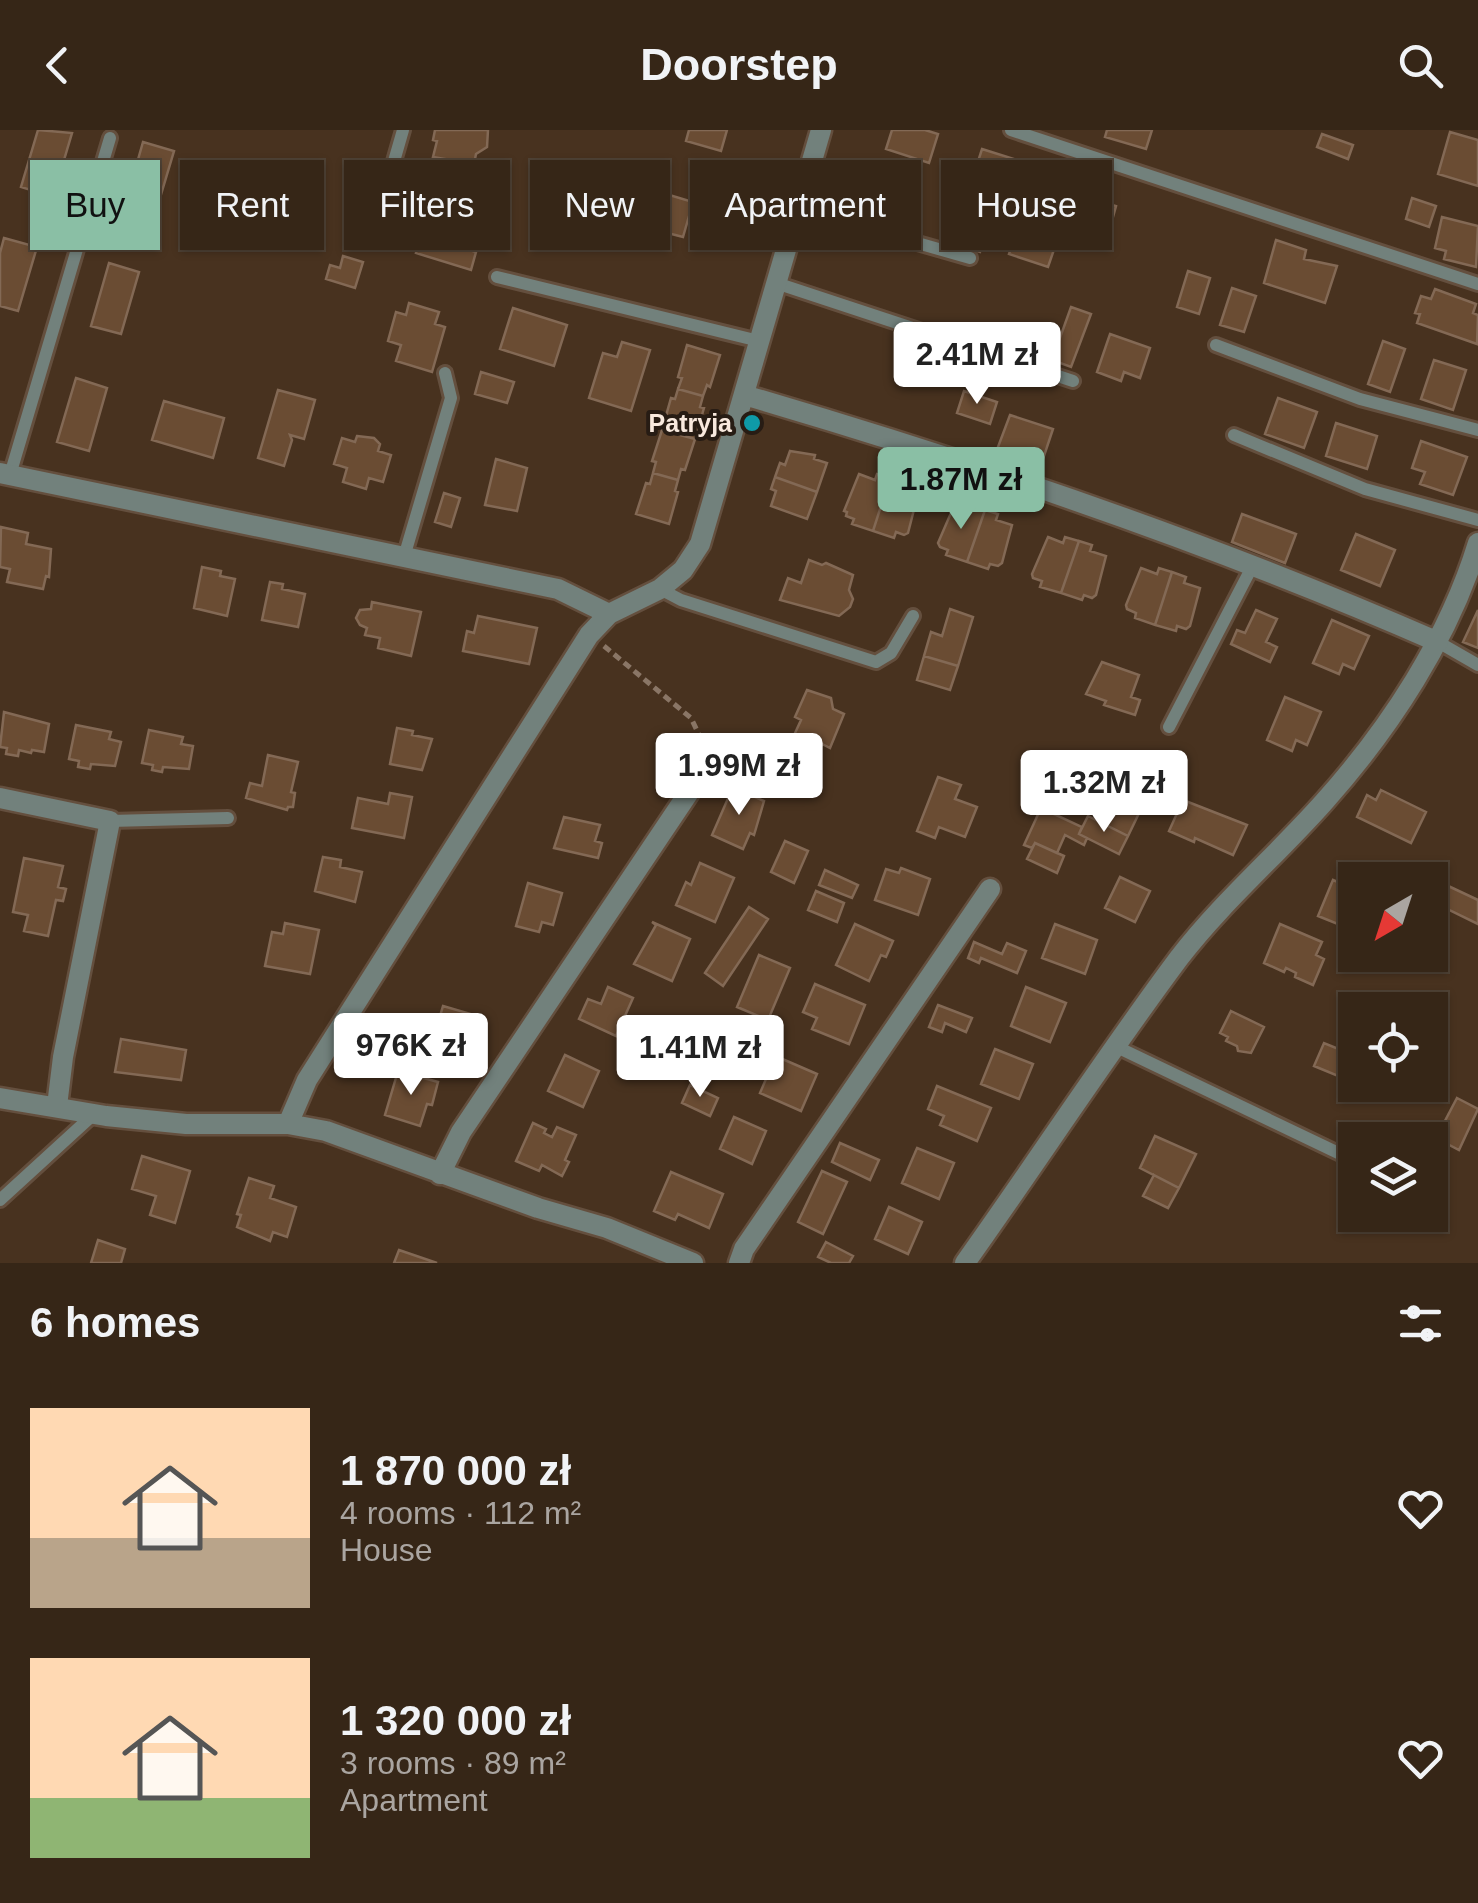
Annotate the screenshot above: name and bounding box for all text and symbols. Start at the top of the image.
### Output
icon: back [30,38,85,93]
icon: search [1393,38,1448,93]
text: Doorstep [640,39,838,90]
chip: Buy [30,160,160,250]
chip: Rent [180,160,324,250]
chip: Filters [344,160,510,250]
chip: New [530,160,670,250]
chip: Apartment [690,160,921,250]
chip: House [941,160,1112,250]
pin: 2.41M zł [874,322,1080,407]
text: 2.41M zł [916,336,1038,372]
place label: Patryja [649,409,733,437]
marker: Patryja [741,412,763,434]
pin: 1.87M zł [858,447,1064,532]
text: 1.87M zł [900,461,1022,497]
pin: 1.99M zł [636,733,842,818]
text: 1.99M zł [678,747,800,783]
pin: 1.32M zł [1001,750,1207,835]
text: 1.32M zł [1043,764,1165,800]
north arrow [1338,862,1448,972]
map controls [1338,862,1448,1232]
button: locate [1338,992,1448,1102]
pin: 976K zł [319,1013,503,1098]
pin: 1.41M zł [597,1015,803,1100]
text: 976K zł [356,1027,466,1063]
text: 1.41M zł [639,1029,761,1065]
button: layers [1338,1122,1448,1232]
icon: filters [1393,1296,1448,1351]
text: 6 homes [30,1299,200,1346]
text: 1 870 000 zł [340,1447,571,1494]
icon: home [110,1448,230,1568]
icon: heart [1393,1481,1448,1536]
text: 4 rooms · 112 m² [340,1495,581,1531]
text: House [340,1532,433,1568]
text: 1 320 000 zł [340,1697,571,1744]
icon: home [110,1698,230,1818]
icon: heart [1393,1731,1448,1786]
text: 3 rooms · 89 m² [340,1745,566,1781]
text: Apartment [340,1782,488,1818]

